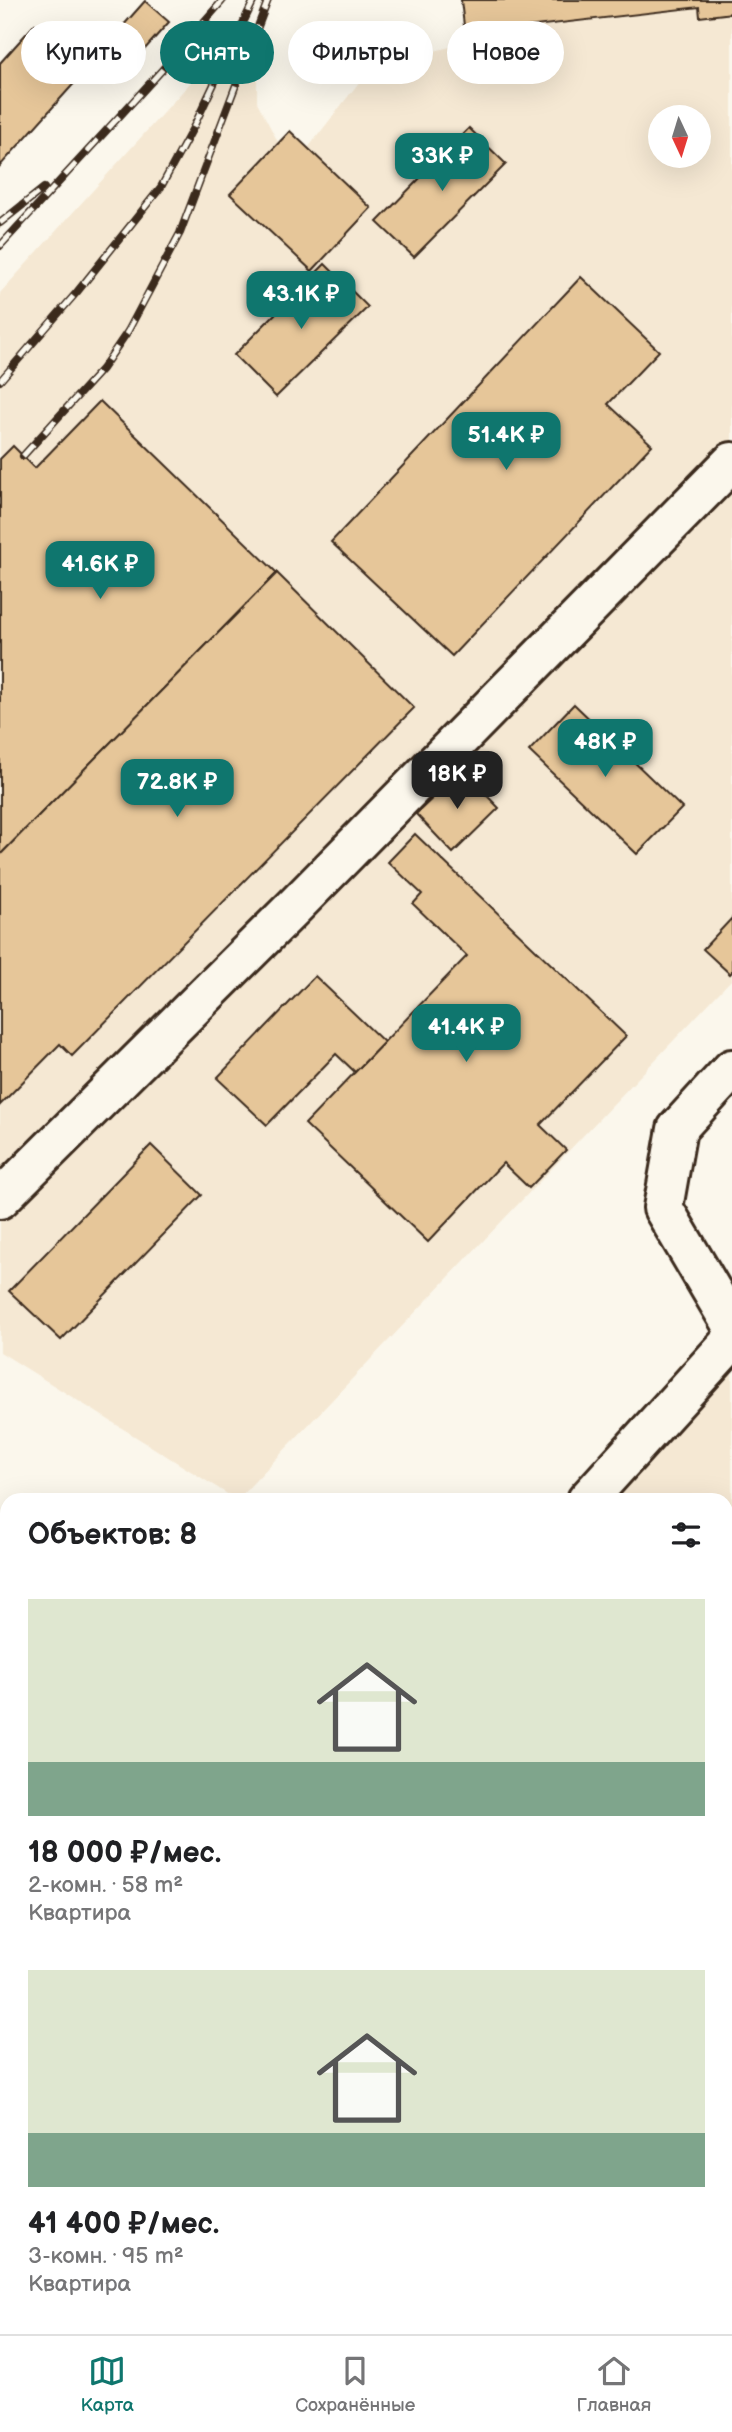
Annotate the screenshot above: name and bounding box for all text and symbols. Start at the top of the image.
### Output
chip: Купить [21,21,146,84]
chip: Снять [160,21,274,84]
chip: Фильтры [288,21,433,84]
chip: Новое [447,21,564,84]
north arrow [648,105,710,168]
map controls [648,105,711,168]
pin: 33K ₽ [393,134,491,193]
text: 33K ₽ [411,142,473,170]
pin: 43.1K ₽ [236,272,366,331]
text: 43.1K ₽ [263,280,339,308]
pin: 51.4K ₽ [441,412,571,472]
text: 51.4K ₽ [468,421,544,449]
pin: 41.6K ₽ [35,542,165,601]
text: 41.6K ₽ [61,550,139,578]
pin: 48K ₽ [556,720,654,779]
text: 48K ₽ [574,728,636,756]
pin: 18K ₽ [408,752,506,811]
pin: 72.8K ₽ [112,760,242,819]
text: 18K ₽ [428,760,486,788]
text: 72.8K ₽ [137,768,217,796]
pin: 41.4K ₽ [401,1004,531,1064]
text: 41.4K ₽ [428,1013,504,1041]
icon: filters [667,1516,705,1554]
text: Объектов: 8 [28,1517,197,1553]
icon: home [304,1644,430,1770]
text: 18 000 ₽/мес. [28,1835,221,1871]
text: 2-комн. · 58 m² [28,1871,183,1899]
text: Квартира [28,1899,131,1927]
icon: home [304,2015,430,2141]
text: 41 400 ₽/мес. [28,2206,219,2242]
text: 3-комн. · 95 m² [28,2242,184,2270]
text: Квартира [28,2270,131,2298]
tab: Карта [81,2352,134,2417]
tab: Сохранённые [295,2352,415,2417]
tab: Главная [576,2352,651,2417]

